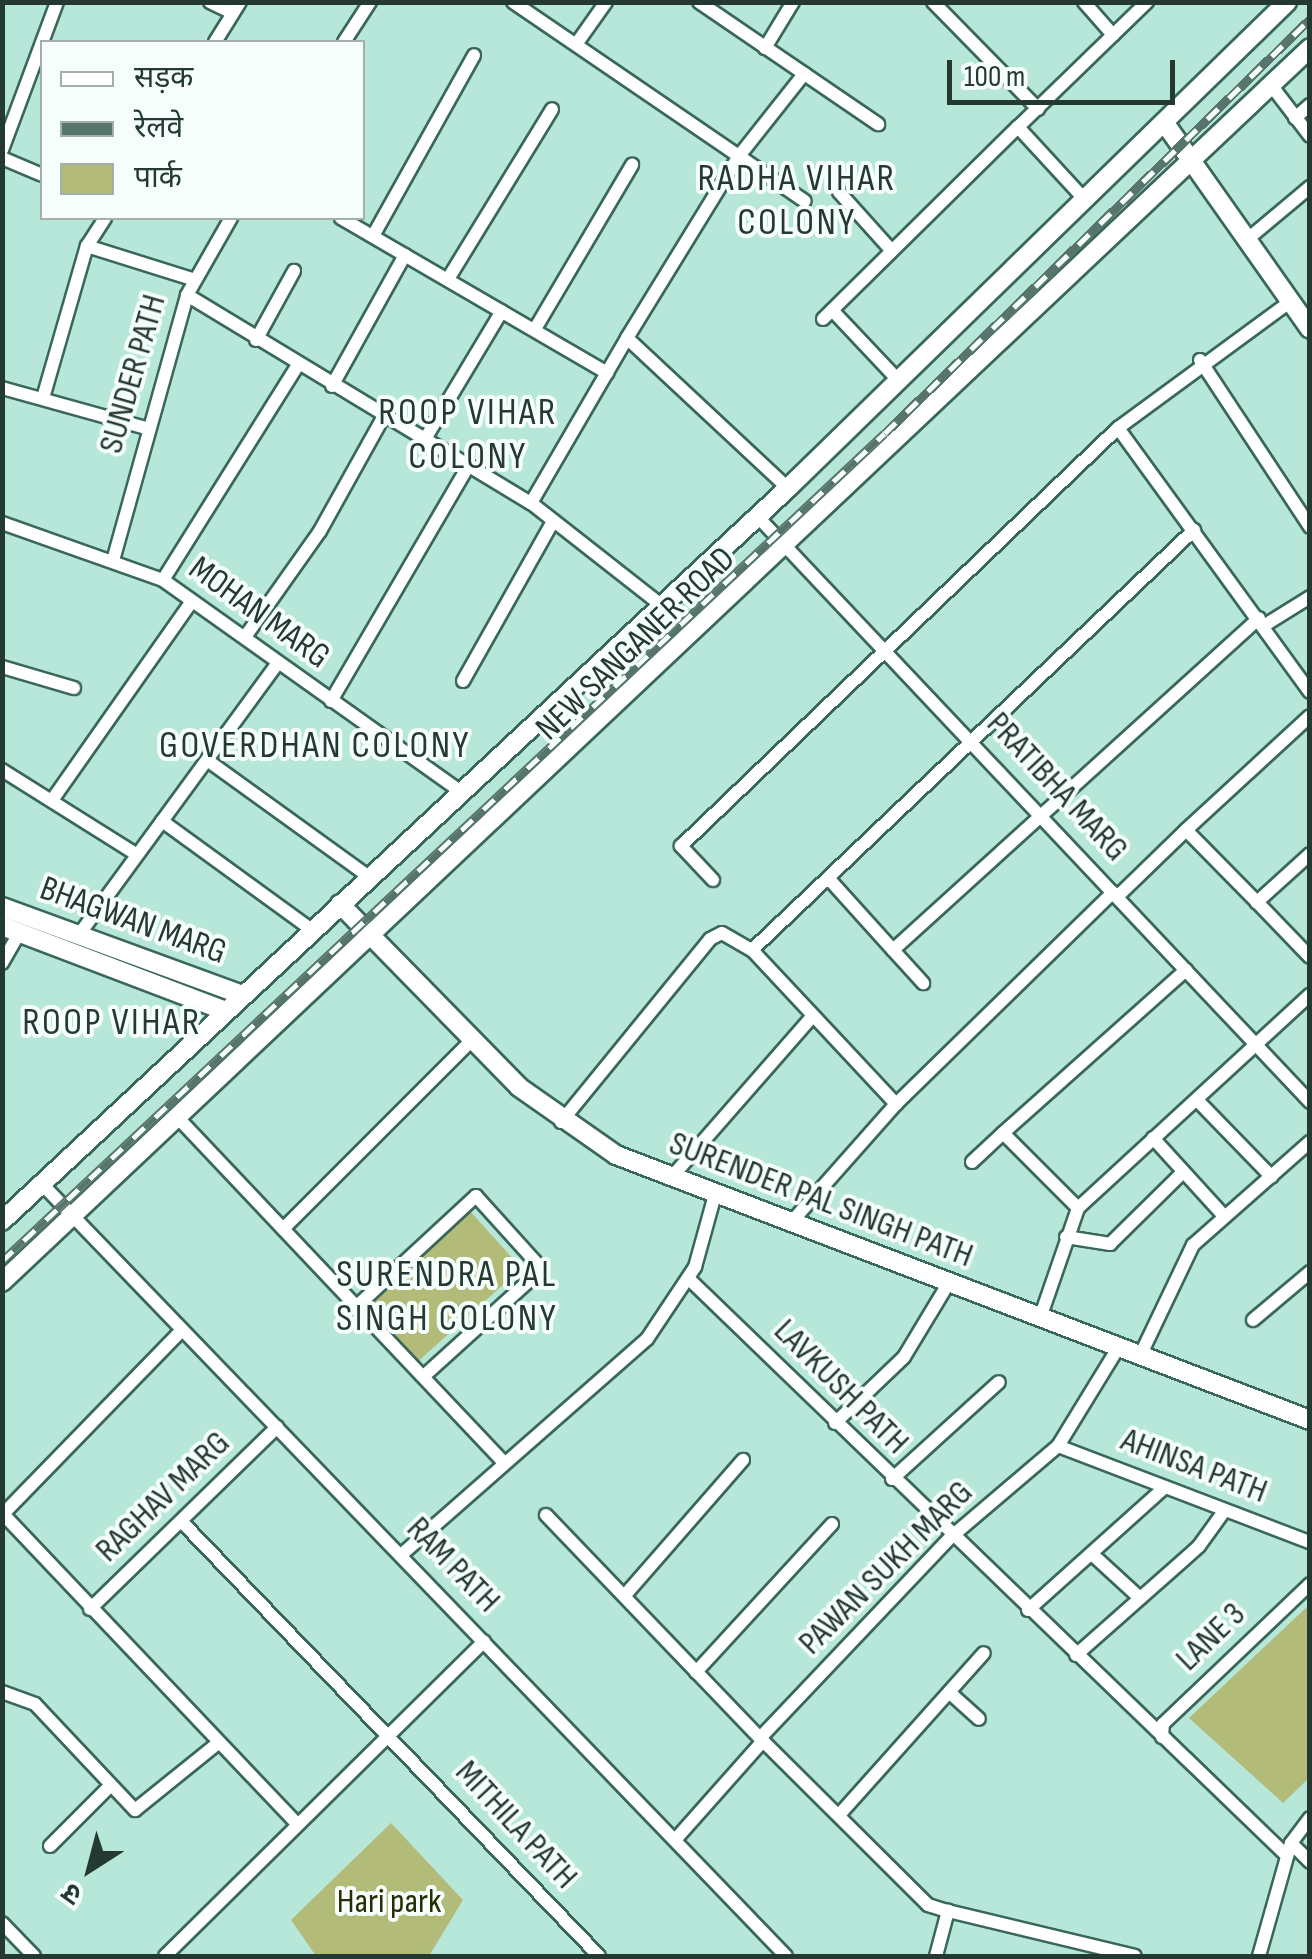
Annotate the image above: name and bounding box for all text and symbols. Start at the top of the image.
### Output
legend [40,40,365,220]
scale bar [952,40,1180,102]
text: 100 m [964,59,1025,95]
text: सड़क [134,60,193,96]
text: रेलवे [134,110,183,146]
district label: RADHA VIHAR COLONY [697,156,897,245]
text: पार्क [134,160,182,196]
street label: SUNDER PATH [90,290,176,458]
district label: ROOP VIHAR COLONY [378,390,558,479]
street label: NEW SANGANER ROAD [528,539,744,749]
street label: MOHAN MARG [181,548,337,678]
street label: PRATIBHA MARG [977,704,1137,870]
district label: GOVERDHAN COLONY [159,723,471,769]
street label: BHAGWAN MARG [34,868,232,974]
district label: ROOP VIHAR [22,1000,202,1046]
street label: SURENDER PAL SINGH PATH [663,1123,979,1277]
district label: SURENDRA PAL SINGH COLONY [336,1252,558,1342]
street label: LAVKUSH PATH [765,1311,917,1463]
street label: AHINSA PATH [1115,1419,1273,1513]
street label: RAGHAV MARG [87,1423,239,1571]
street label: PAWAN SUKH MARG [790,1472,982,1664]
street label: RAM PATH [397,1508,509,1622]
street label: LANE 3 [1167,1594,1255,1680]
street label: MITHILA PATH [446,1752,586,1898]
north arrow [40,1819,140,1919]
text: उ [56,1876,88,1912]
park label: Hari park [337,1881,441,1923]

